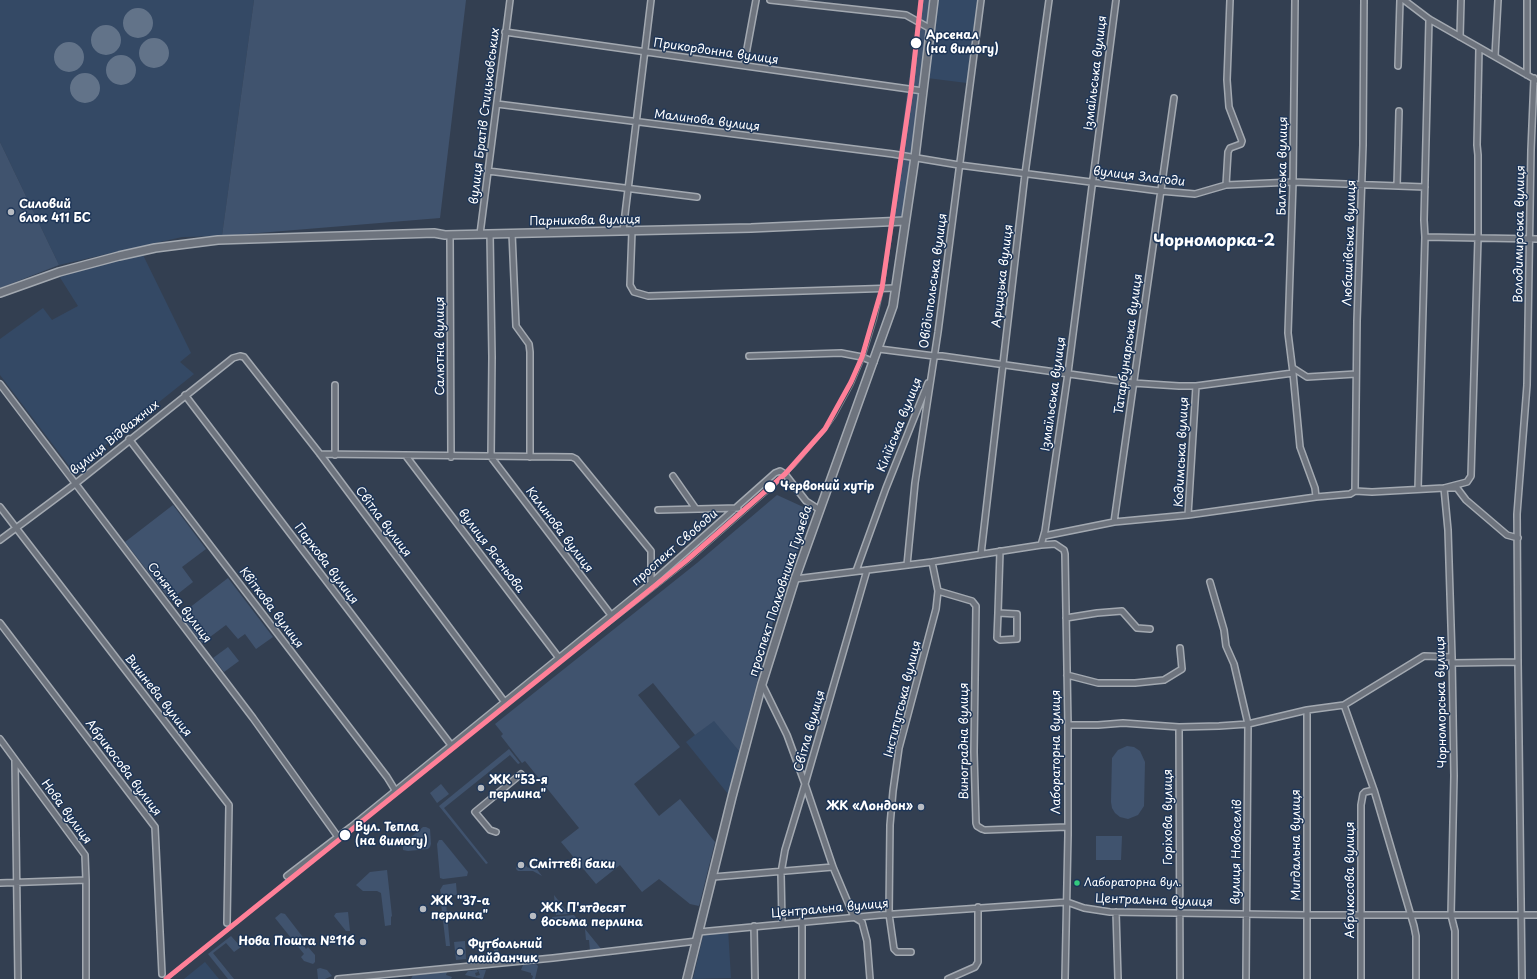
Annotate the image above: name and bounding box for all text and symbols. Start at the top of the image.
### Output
street label: Ізмаїльська вулиця [1082,15,1110,131]
street label: вулиця Братів Стицьковських [467,27,503,205]
place label: Арсенал (на вимогу) [926,29,999,57]
street label: Прикордонна вулиця [653,36,779,68]
marker: Арсенал (на вимогу) [909,36,923,50]
street label: Малинова вулиця [653,107,761,135]
street label: Балтська вулиця [1275,116,1291,216]
street label: вулиця Злагоди [1092,164,1186,190]
street label: Володимирська вулиця [1512,165,1528,303]
street label: Любашівська вулиця [1341,180,1359,306]
place label: Силовий блок 411 БС [19,198,91,226]
marker: Силовий блок 411 БС [6,207,16,217]
street label: Овідіопольська вулиця [917,212,951,350]
street label: Парникова вулиця [529,213,641,229]
street label: Арцизька вулиця [990,224,1016,328]
district label: Чорноморка-2 [1153,232,1275,252]
street label: Татарбунарська вулиця [1112,273,1146,415]
street label: Салютна вулиця [434,296,448,396]
street label: Ізмаїльська вулиця [1039,336,1069,452]
street label: Кілійська вулиця [875,376,925,474]
street label: Кодимська вулиця [1172,396,1192,508]
street label: вулиця Відважних [68,398,162,478]
marker: Червоний хутір [763,480,777,494]
place label: Червоний хутір [780,480,874,494]
street label: Світла вулиця [352,484,414,560]
street label: Калинова вулиця [522,484,596,576]
street label: проспект Полковника Гуляєва [746,504,816,678]
street label: вулиця Ясеньова [455,506,527,596]
street label: проспект Свободи [629,507,721,589]
street label: Паркова вулиця [291,521,361,607]
street label: Сонячна вулиця [144,560,214,646]
street label: Квіткова вулиця [236,565,306,651]
street label: Чорноморська вулиця [1434,636,1450,768]
street label: Інститутська вулиця [882,639,924,759]
street label: Вишнева вулиця [122,652,194,740]
street label: Виноградна вулиця [958,682,972,800]
street label: Світла вулиця [791,688,829,774]
street label: Лабораторна вулиця [1050,690,1064,814]
street label: Абрикосова вулиця [82,717,164,819]
street label: Горіхова вулиця [1162,769,1176,865]
place label: ЖК "53-я перлина" [489,774,548,802]
street label: Нова вулиця [38,777,94,847]
marker: ЖК "53-я перлина" [476,783,486,793]
street label: Мигдальна вулиця [1290,789,1304,901]
street label: вулиця Новоселів [1229,799,1245,905]
place label: ЖК «Лондон» [826,800,913,814]
marker: ЖК «Лондон» [916,802,926,812]
place label: Вул. Тепла (на вимогу) [355,821,428,849]
street label: Абрикосова вулиця [1344,821,1358,939]
marker: Вул. Тепла (на вимогу) [338,828,352,842]
place label: Сміттєві баки [529,858,615,872]
marker: Сміттєві баки [516,860,526,870]
place label: Лабораторна вул. [1084,876,1181,890]
marker: Лабораторна вул. [1072,878,1082,888]
street label: Центральна вулиця [1095,892,1213,910]
place label: ЖК "37-а перлина" [431,895,490,923]
street label: Центральна вулиця [771,897,889,921]
place label: ЖК П'ятдесят восьма перлина [541,902,643,930]
marker: ЖК "37-а перлина" [418,904,428,914]
marker: ЖК П'ятдесят восьма перлина [528,911,538,921]
place label: Нова Пошта №116 [238,935,355,949]
marker: Нова Пошта №116 [358,937,368,947]
place label: Футбольний майданчик [468,938,542,966]
marker: Футбольний майданчик [455,947,465,957]

